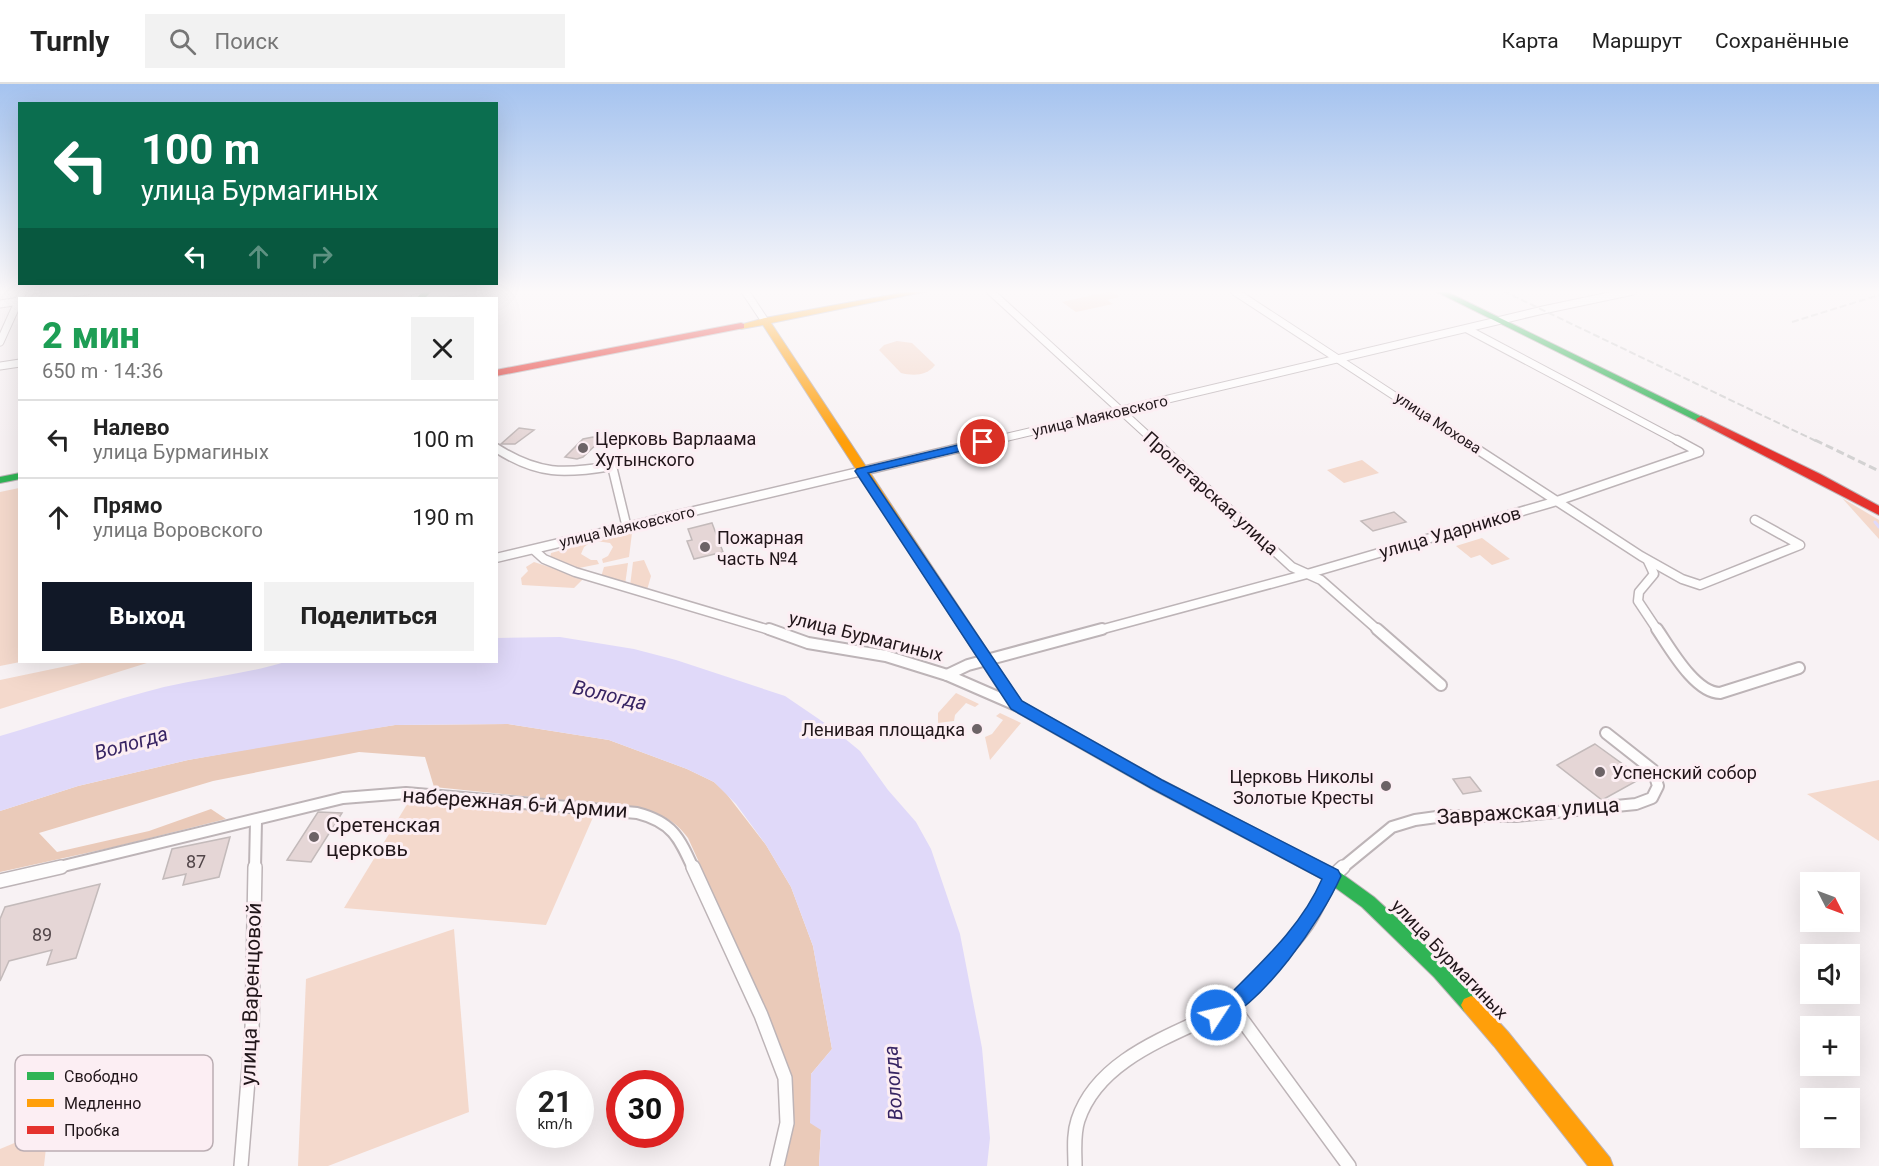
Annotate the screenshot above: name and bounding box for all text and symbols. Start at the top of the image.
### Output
search box [145,14,565,68]
text: Turnly [30,25,109,58]
icon: search [166,25,199,58]
text: Поиск [214,29,279,54]
text: Карта [1502,29,1559,53]
text: Маршрут [1592,29,1682,53]
text: Сохранённые [1715,29,1849,53]
text: 100 m [141,125,260,174]
icon: left [42,126,120,204]
text: улица Бурмагиных [141,175,378,207]
icon: left [179,240,212,273]
icon: ahead [242,240,275,273]
icon: right [305,240,338,273]
text: 2 мин [42,315,140,357]
button: close [411,317,474,380]
text: 650 m · 14:36 [42,359,163,383]
street label: улица Мохова [1392,388,1484,458]
street label: улица Маяковского [1030,392,1170,440]
text: Налево [93,415,170,440]
pin [957,416,1008,467]
icon: left [42,423,75,456]
icon: arrive [966,425,999,458]
text: 100 m [412,427,474,452]
street label: Пролетарская улица [1139,427,1283,559]
place label: Церковь Варлаама Хутынского [595,428,756,470]
text: улица Бурмагиных [93,440,269,464]
marker: Церковь Варлаама Хутынского [576,441,590,455]
text: Прямо [93,493,162,518]
icon: ahead [42,501,75,534]
street label: улица Ударников [1377,502,1523,562]
street label: улица Маяковского [557,503,697,551]
text: 190 m [412,505,474,530]
text: улица Воровского [93,518,263,542]
place label: Пожарная часть №4 [717,527,804,569]
marker: Пожарная часть №4 [698,540,712,554]
button: Выход [42,582,252,651]
button: Поделиться [264,582,474,651]
street label: улица Бурмагиных [787,607,945,665]
water label: Вологда [571,675,649,715]
place label: Ленивая площадка [801,719,965,740]
water label: Вологда [92,721,170,765]
marker: Ленивая площадка [970,722,984,736]
place label: Успенский собор [1612,762,1757,783]
marker: Успенский собор [1593,765,1607,779]
place label: Церковь Николы Золотые Кресты [1230,766,1374,808]
marker: Церковь Николы Золотые Кресты [1379,779,1393,793]
street label: набережная 6-й Армии [402,783,628,823]
street label: Завражская улица [1436,793,1620,829]
place label: Сретенская церковь [326,813,440,861]
marker: Сретенская церковь [307,830,321,844]
house number: 87 [186,851,206,872]
north arrow [1800,872,1860,932]
map controls [1800,872,1860,1148]
street label: улица Бурмагиных [1387,895,1513,1023]
street label: улица Варенцовой [236,902,266,1086]
house number: 89 [32,924,52,945]
button: sound [1800,944,1860,1004]
position arrow [1184,983,1248,1047]
button: + [1800,1016,1860,1076]
water label: Вологда [878,1045,908,1121]
legend [15,1055,213,1151]
text: Свободно [64,1067,138,1086]
speed limit sign: 30 [606,1070,684,1148]
text: 21 [538,1084,572,1119]
button: − [1800,1088,1860,1148]
text: Медленно [64,1094,141,1113]
text: km/h [537,1115,573,1133]
text: Пробка [64,1121,120,1140]

